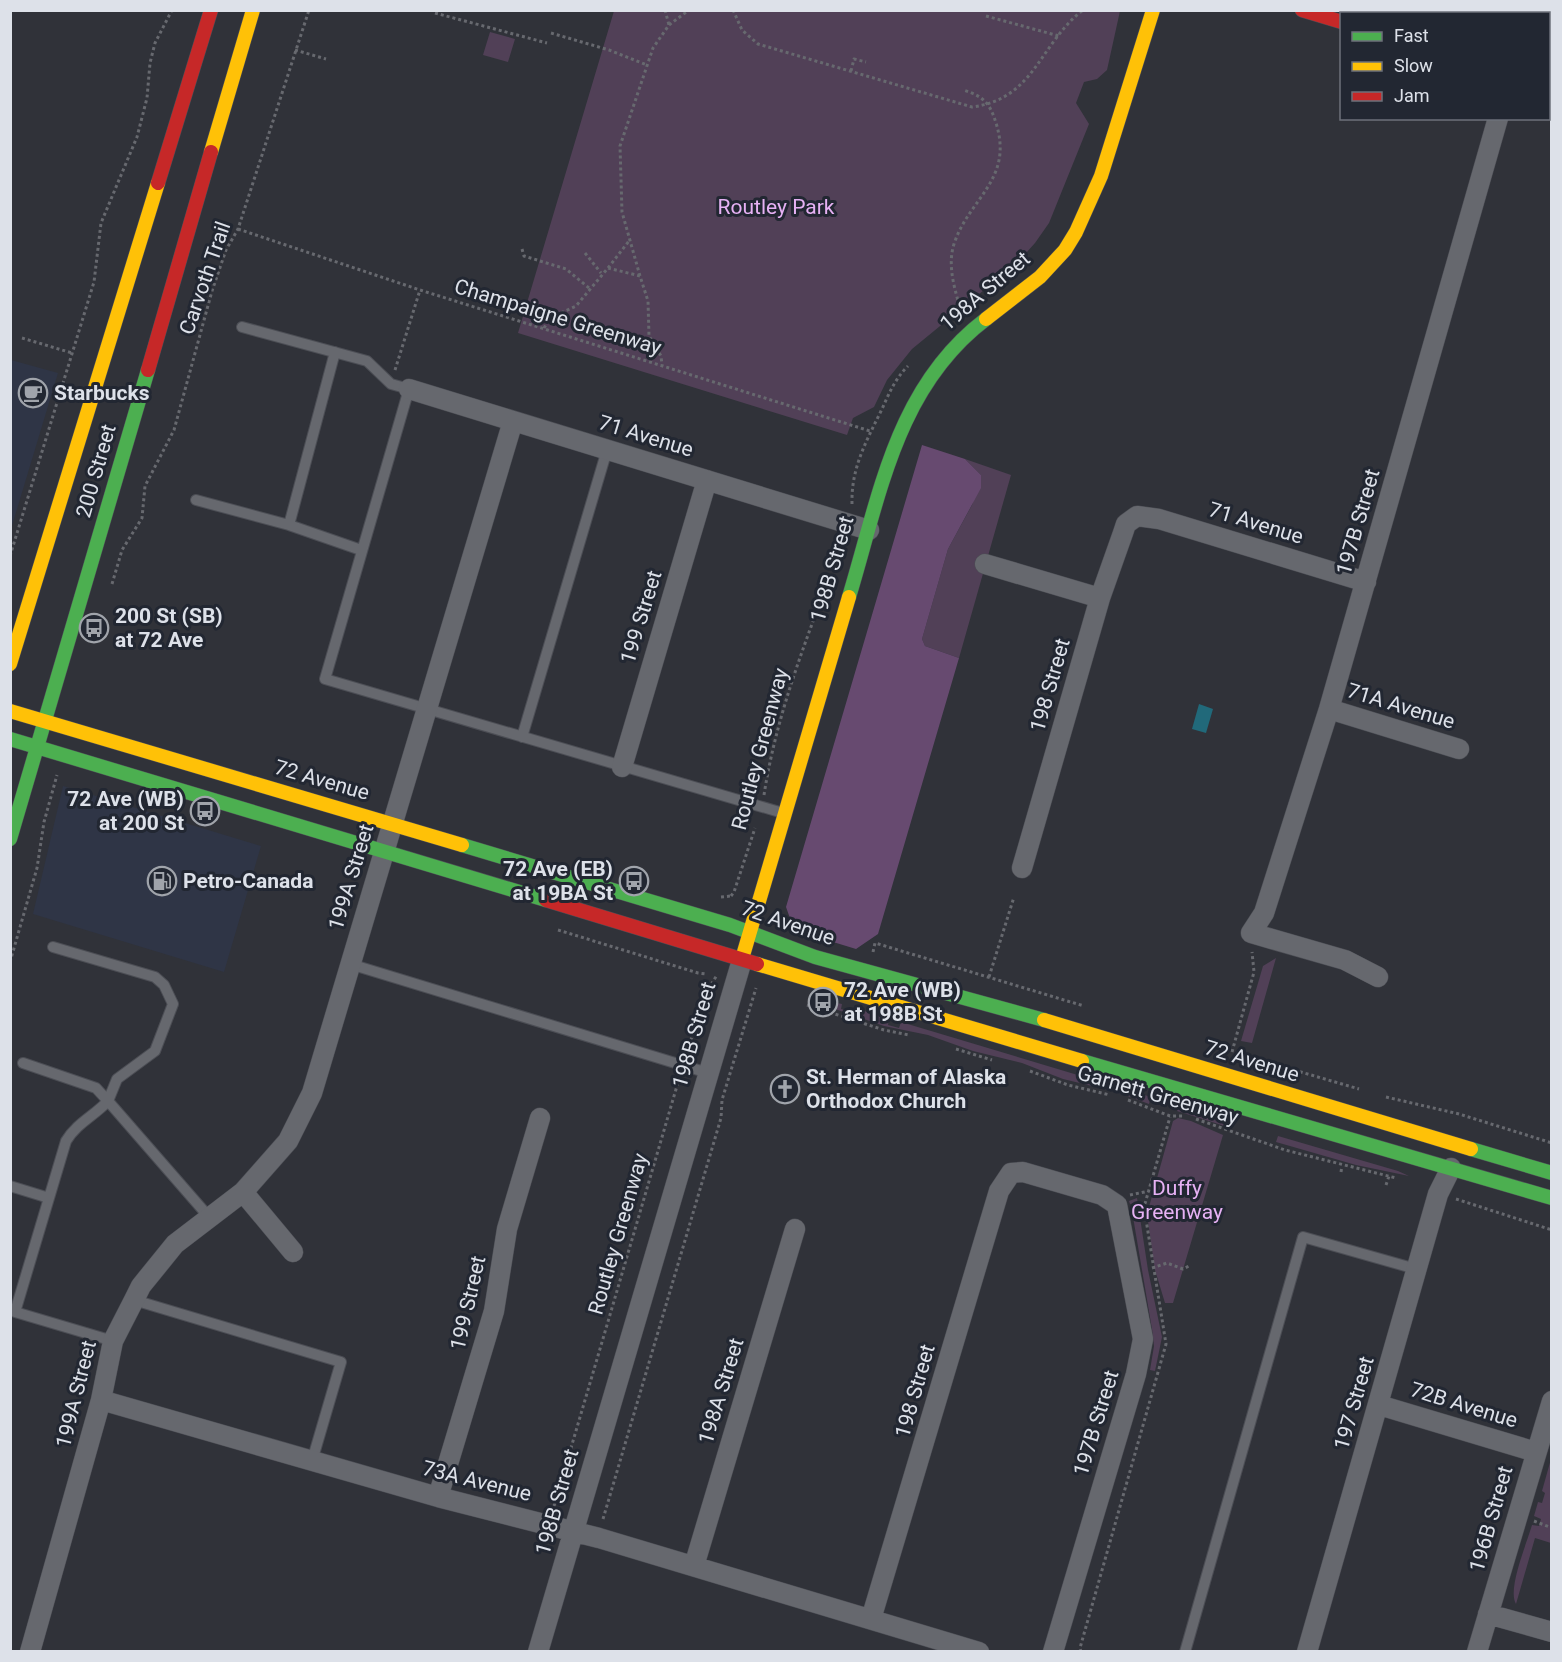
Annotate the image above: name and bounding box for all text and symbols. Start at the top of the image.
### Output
legend [1340,12,1550,120]
text: Fast [1394,25,1429,46]
text: Slow [1394,55,1433,76]
text: Jam [1394,85,1430,106]
park label: Routley Park [718,195,835,219]
street label: Carvoth Trail [174,218,236,338]
street label: 198A Street [935,246,1035,335]
street label: Champaigne Greenway [452,274,664,360]
cafe icon: Starbucks [17,377,49,409]
place label: Starbucks [54,381,150,405]
street label: 71 Avenue [596,410,696,462]
street label: 200 Street [71,421,121,520]
street label: 197B Street [1331,466,1385,578]
street label: 71 Avenue [1206,497,1306,549]
street label: 198B Street [805,513,859,625]
street label: 199 Street [615,567,667,666]
place label: 200 St (SB) at 72 Ave [115,604,223,652]
bus stop icon: 200 St (SB) at 72 Ave [78,612,110,644]
street label: 198 Street [1025,635,1075,734]
street label: Routley Greenway [727,665,793,833]
street label: 71A Avenue [1344,678,1458,734]
street label: 72 Avenue [272,755,372,805]
place label: 72 Ave (WB) at 200 St [67,787,184,835]
bus stop icon: 72 Ave (WB) at 200 St [189,795,221,827]
street label: 199A Street [323,821,379,933]
place label: 72 Ave (EB) at 19BA St [503,857,613,905]
fuel station icon: Petro-Canada [146,865,178,897]
bus stop icon: 72 Ave (EB) at 19BA St [618,865,650,897]
place label: Petro-Canada [183,869,313,893]
street label: 72 Avenue [738,896,838,950]
place label: 72 Ave (WB) at 198B St [844,978,961,1026]
street label: 198B Street [667,979,721,1091]
bus stop icon: 72 Ave (WB) at 198B St [807,986,839,1018]
street label: 72 Avenue [1202,1035,1302,1087]
street label: Garnett Greenway [1075,1061,1241,1130]
place label: St. Herman of Alaska Orthodox Church [806,1065,1006,1113]
church icon: St. Herman of Alaska Orthodox Church [769,1073,801,1105]
street label: Routley Greenway [583,1151,653,1317]
park label: Duffy Greenway [1131,1176,1223,1224]
street label: 199 Street [446,1253,491,1352]
street label: 198A Street [693,1335,749,1447]
street label: 199A Street [51,1338,101,1450]
street label: 198 Street [890,1341,940,1440]
street label: 197 Street [1329,1353,1379,1452]
street label: 197B Street [1069,1367,1123,1479]
street label: 72B Avenue [1408,1377,1520,1433]
street label: 198B Street [530,1446,584,1558]
street label: 73A Avenue [420,1456,534,1506]
street label: 196B Street [1464,1463,1518,1575]

